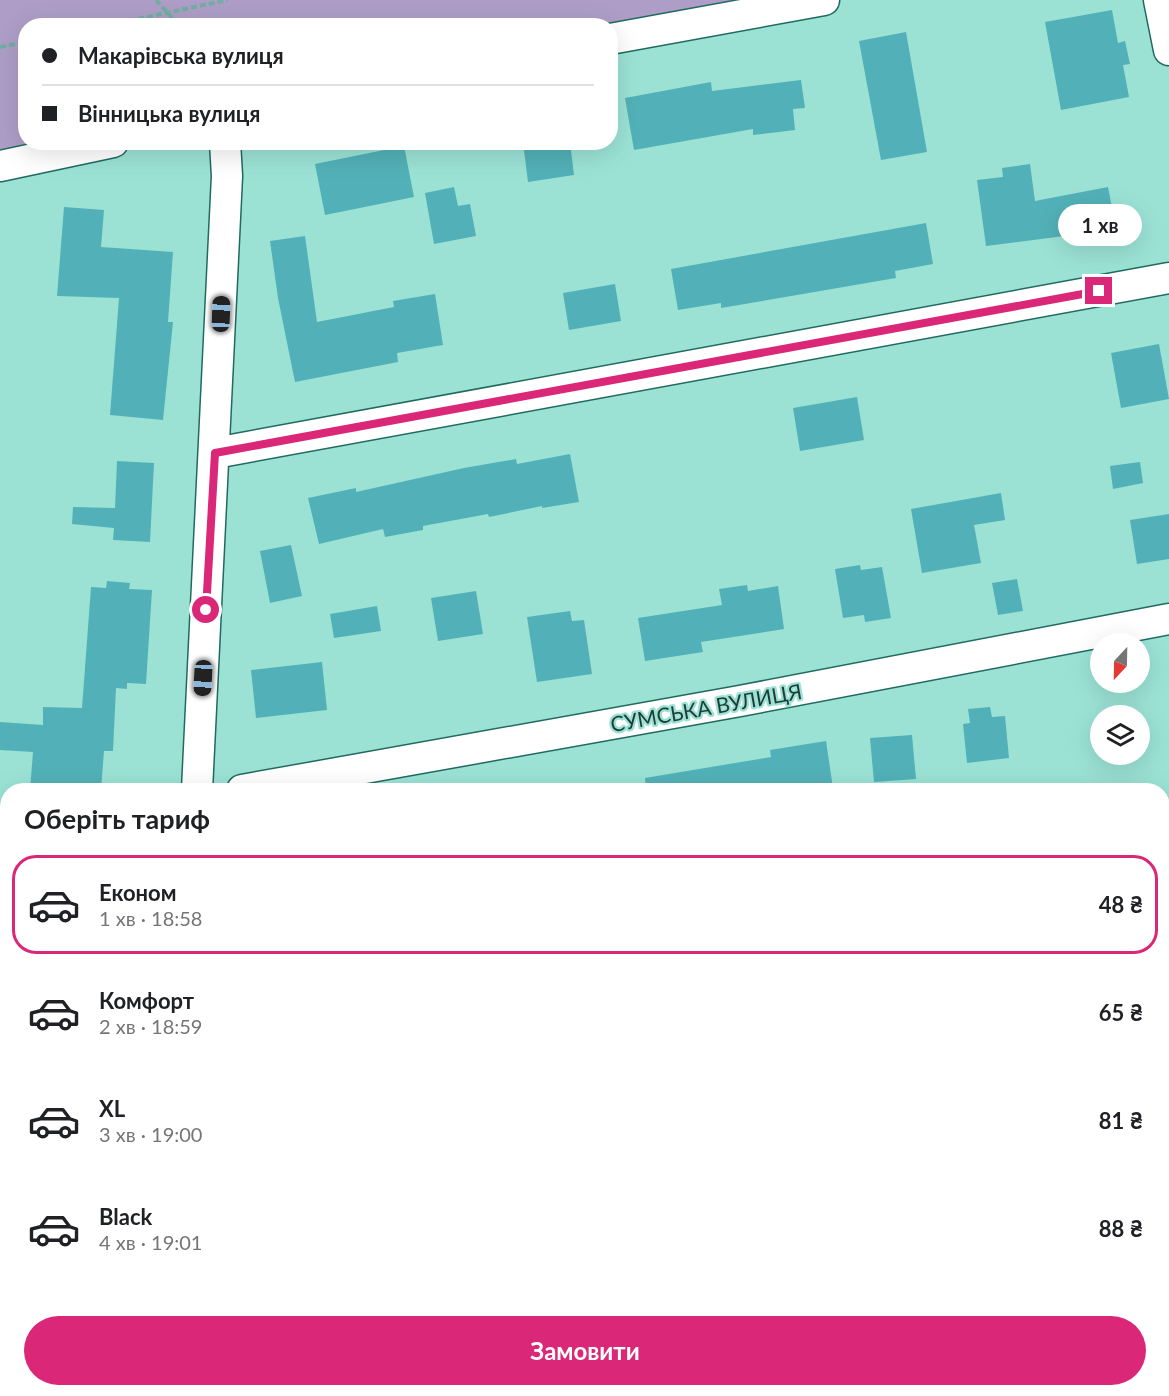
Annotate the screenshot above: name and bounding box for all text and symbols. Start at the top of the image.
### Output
text: Макарівська вулиця [78,42,284,69]
text: Вінницька вулиця [78,100,261,127]
callout: 1 хв [1057,204,1141,246]
text: 1 хв [1082,213,1118,237]
route end [1085,277,1112,304]
car [211,296,231,332]
route start [192,596,219,623]
north arrow [1090,633,1150,693]
map controls [1090,633,1150,765]
car [193,660,213,696]
street label: СУМСЬКА ВУЛИЦЯ [608,678,804,736]
button: layers [1090,705,1150,765]
text: Оберіть тариф [24,802,210,835]
icon: car [27,878,81,932]
text: Економ [99,879,177,906]
text: 48 ₴ [1099,891,1143,918]
text: 1 хв · 18:58 [99,906,202,930]
icon: car [27,986,81,1040]
text: Комфорт [99,987,194,1014]
text: 65 ₴ [1099,999,1143,1026]
text: 2 хв · 18:59 [99,1014,202,1038]
icon: car [27,1094,81,1148]
text: XL [99,1095,125,1122]
text: 81 ₴ [1099,1107,1143,1134]
text: 3 хв · 19:00 [99,1122,202,1146]
icon: car [27,1202,81,1256]
text: Black [99,1203,152,1230]
text: 88 ₴ [1099,1215,1143,1242]
text: 4 хв · 19:01 [99,1230,202,1254]
button: Замовити [24,1316,1146,1385]

